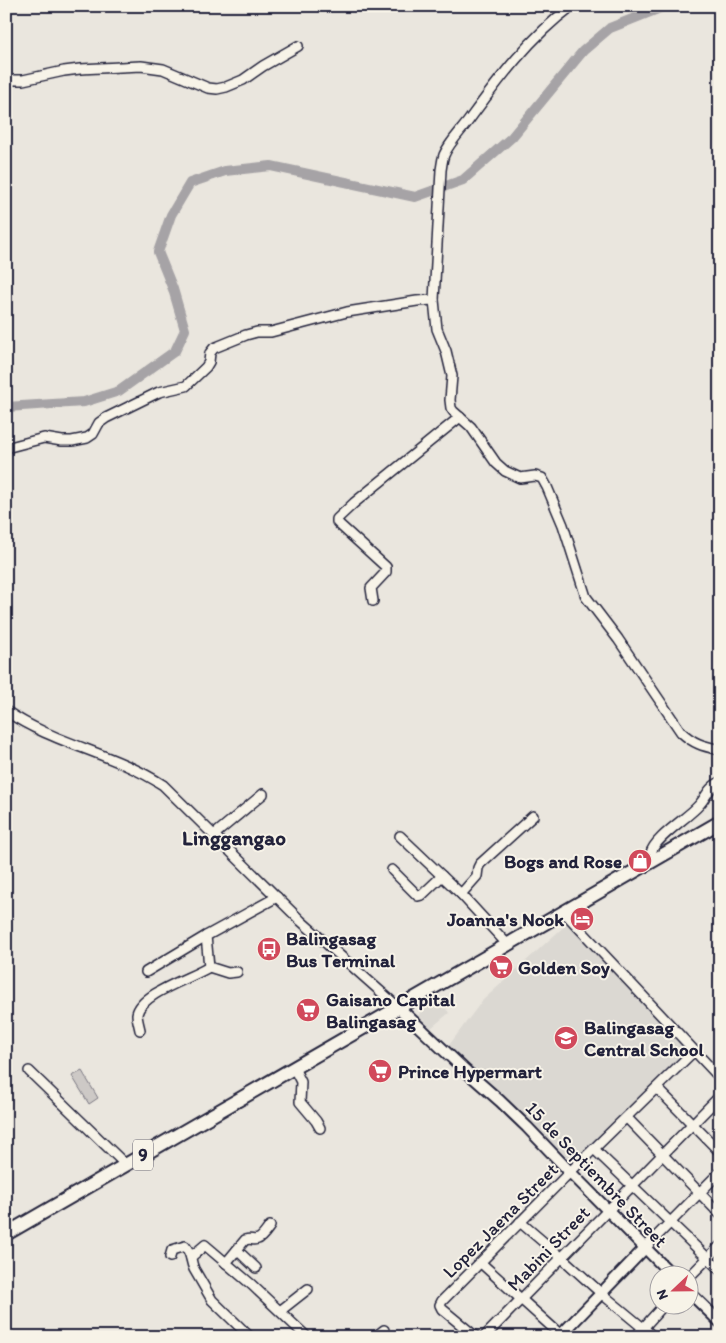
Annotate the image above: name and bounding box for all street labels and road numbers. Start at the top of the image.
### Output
street label: 15 de Septiembre Street [521,1097,672,1252]
road number: 9 [133,1140,153,1170]
street label: Lopez Jaena Street [438,1158,563,1283]
street label: Mabini Street [502,1201,595,1296]

